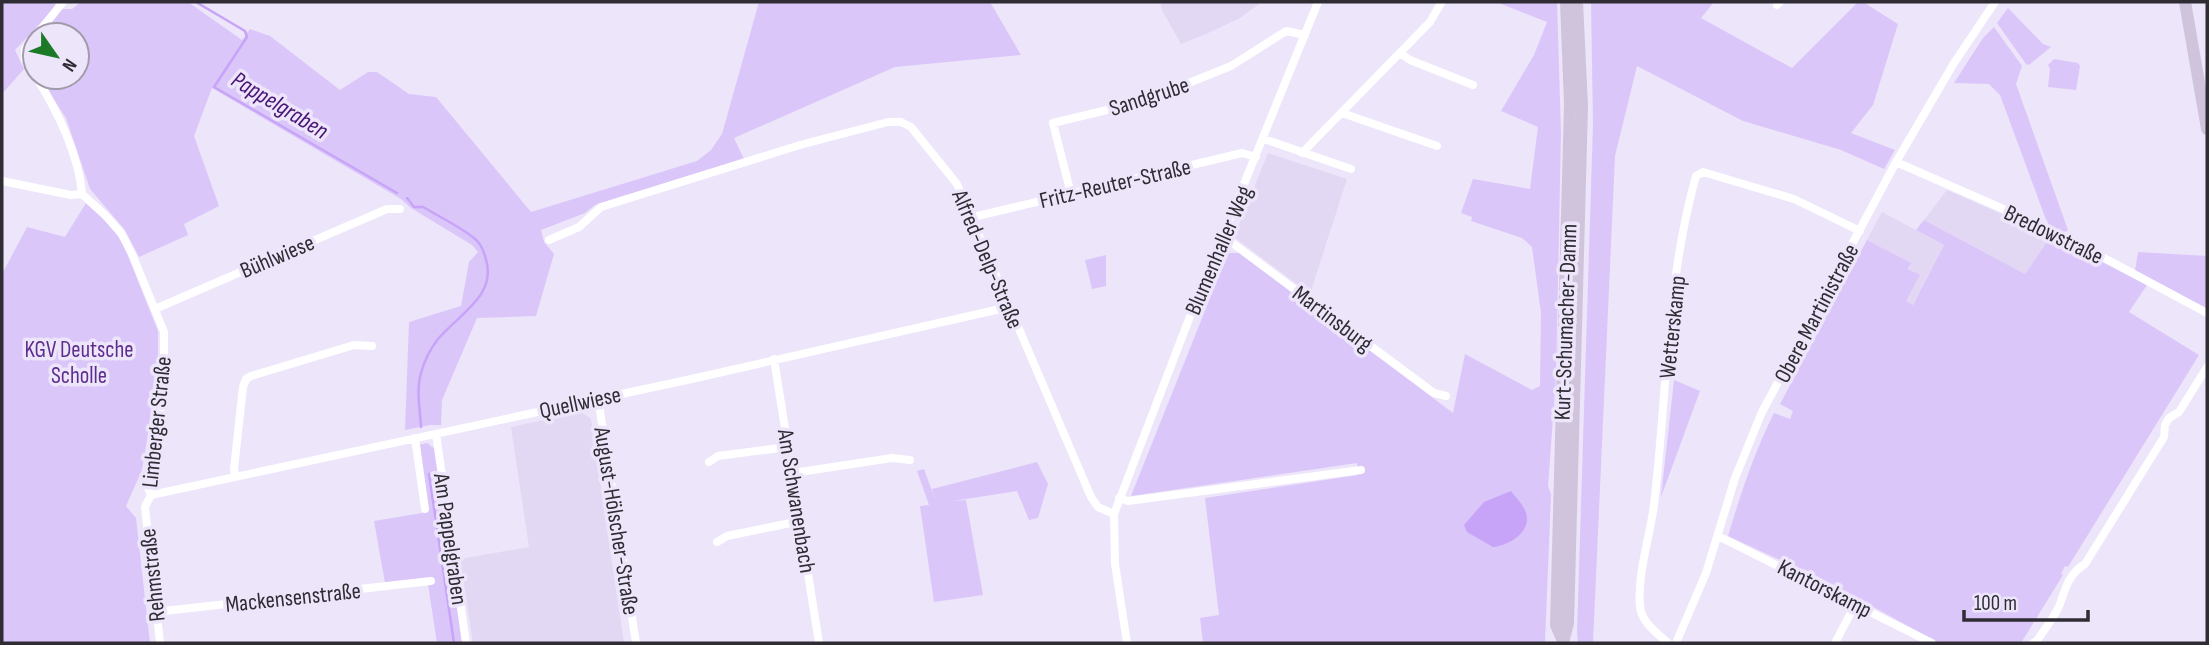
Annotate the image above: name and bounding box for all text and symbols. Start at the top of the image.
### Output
north arrow [21,21,91,91]
text: N [56,54,81,75]
water label: Pappelgraben [226,65,333,146]
street label: Sandgrube [1106,71,1193,123]
street label: Fritz-Reuter-Straße [1037,153,1194,215]
street label: Blumenhaller Weg [1179,182,1259,319]
street label: Alfred-Delp-Straße [945,185,1029,333]
street label: Bredowstraße [1999,199,2108,271]
street label: Kurt-Schumacher-Damm [1549,223,1583,421]
street label: Bühlwiese [236,229,319,285]
street label: Obere Martinistraße [1769,239,1865,388]
street label: Wetterskamp [1654,274,1692,380]
street label: Martinsburg [1287,280,1378,358]
park label: KGV Deutsche Scholle [24,336,134,390]
street label: Limberger Straße [136,355,178,489]
street label: Quellwiese [537,381,624,425]
street label: August-Hölscher-Straße [587,424,645,617]
street label: Am Schwanenbach [771,426,821,575]
street label: Am Pappelgraben [427,471,473,607]
street label: Rehmstraße [134,527,172,623]
street label: Kantorskamp [1773,553,1876,625]
street label: Mackensenstraße [224,577,362,619]
scale bar [1964,578,2088,622]
text: 100 m [1974,591,2017,616]

